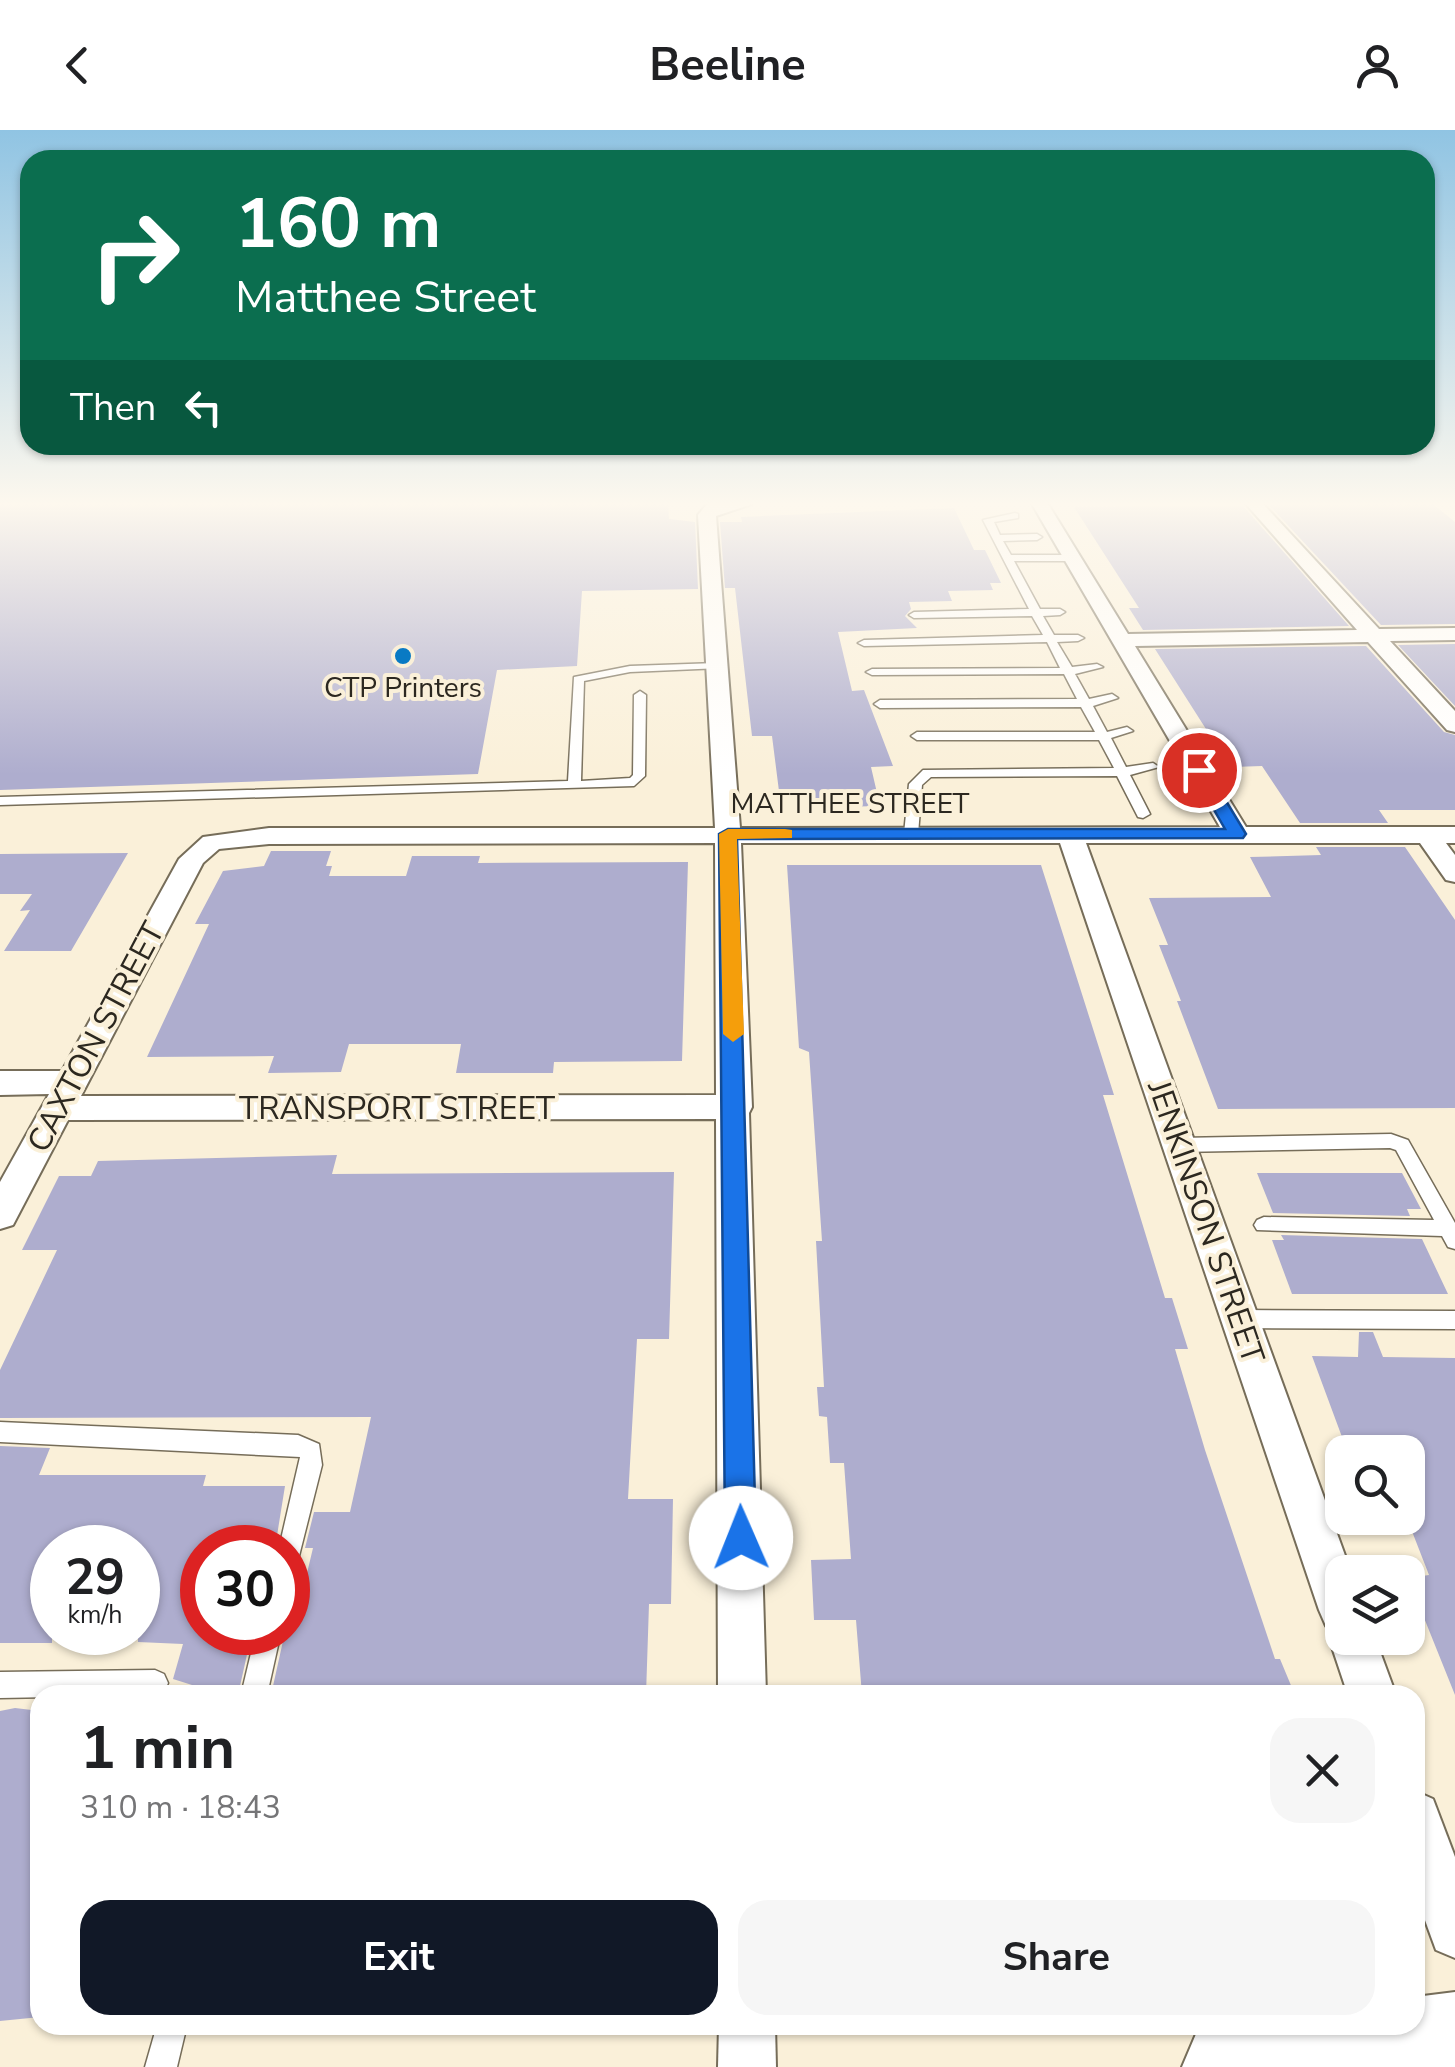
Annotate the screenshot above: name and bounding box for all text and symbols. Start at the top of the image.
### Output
text: Beeline [649,35,806,96]
icon: back [50,38,105,93]
icon: person [1350,38,1405,93]
text: 160 m [235,176,441,272]
icon: right [70,190,200,320]
text: Matthee Street [235,267,536,328]
icon: left [176,380,231,435]
text: Then [70,382,156,433]
marker: CTP Printers [392,645,414,667]
place label: CTP Printers [324,669,482,707]
pin [1157,728,1242,813]
icon: arrive [1172,743,1227,798]
street label: MATTHEE STREET [731,785,970,823]
street label: CAXTON STREET [17,914,175,1160]
street label: JENKINSON STREET [1137,1074,1275,1370]
street label: TRANSPORT STREET [239,1087,556,1130]
map controls [1325,1435,1425,1655]
button: search [1325,1435,1425,1535]
position arrow [689,1486,793,1590]
speed limit sign: 30 [180,1525,310,1655]
text: 29 [65,1543,125,1612]
button: layers [1325,1555,1425,1655]
text: km/h [67,1598,123,1632]
text: 1 min [80,1707,235,1789]
button: close [1270,1718,1375,1823]
text: 310 m · 18:43 [80,1786,281,1829]
button: Exit [80,1900,718,2015]
button: Share [738,1900,1375,2015]

